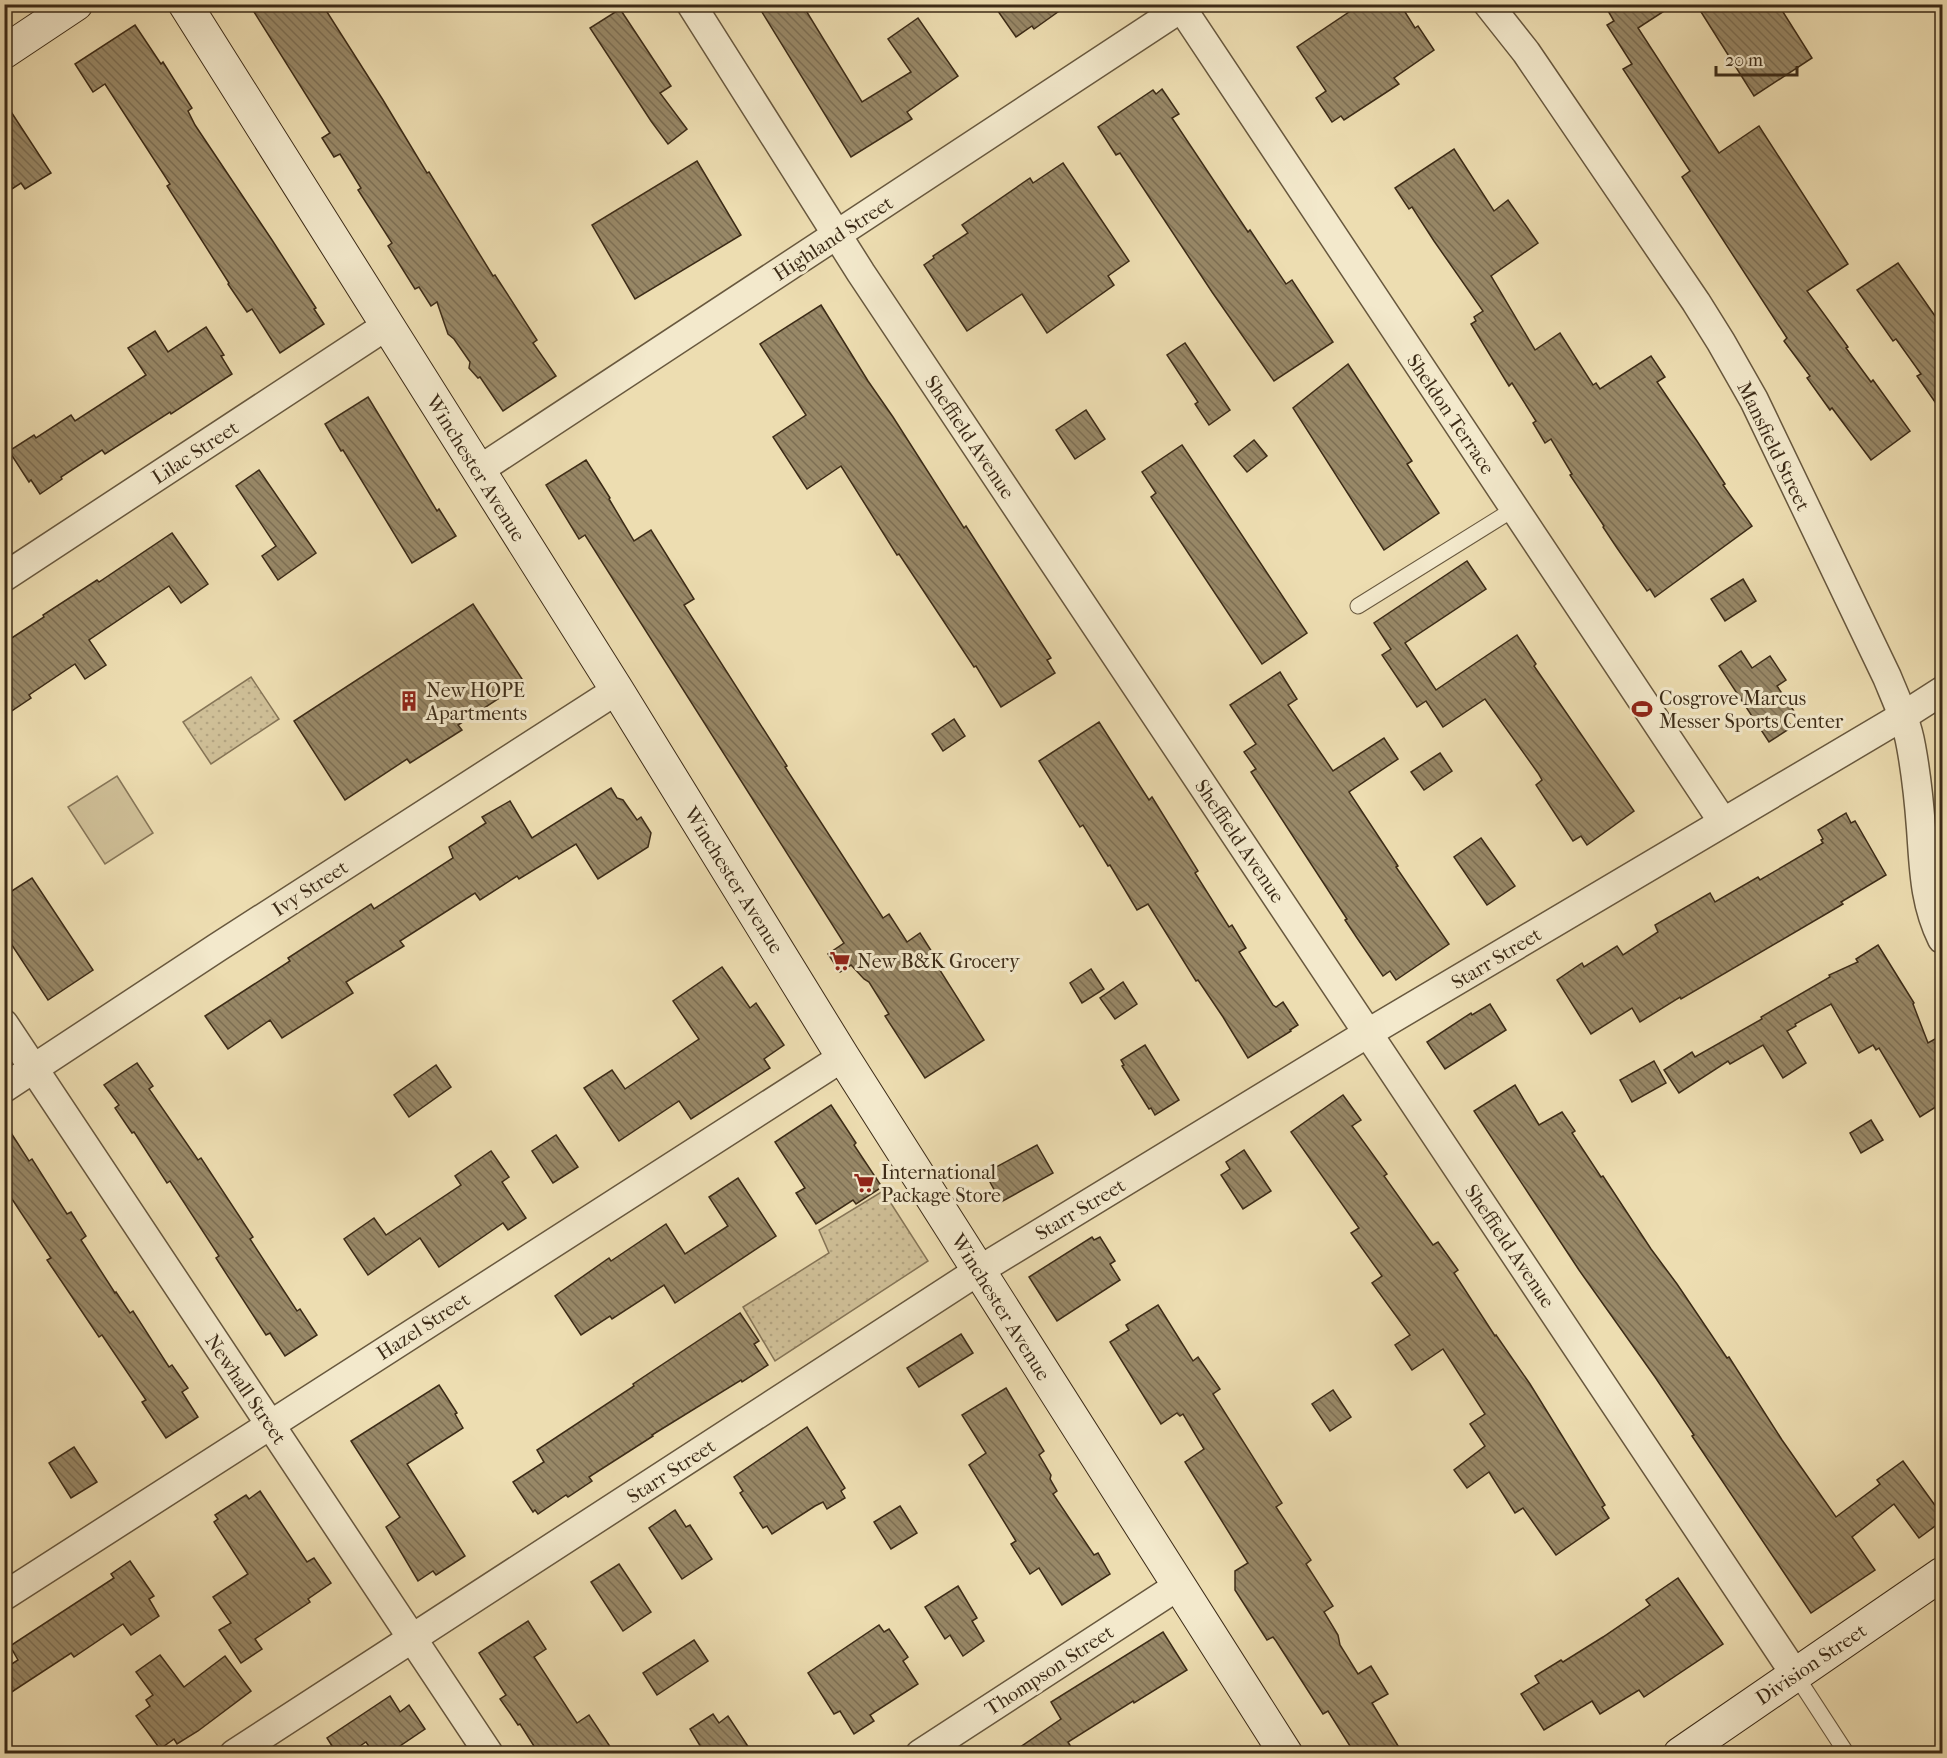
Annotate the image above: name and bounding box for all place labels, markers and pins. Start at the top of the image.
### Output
place label: New HOPE Apartments [425,679,527,725]
place label: Cosgrove Marcus Messer Sports Center [1659,687,1844,733]
building icon: New HOPE Apartments [397,689,421,713]
sports icon: Cosgrove Marcus Messer Sports Center [1630,697,1654,721]
supermarket icon: New B&K Grocery [828,949,852,973]
place label: New B&K Grocery [857,950,1021,973]
place label: International Package Store [881,1161,1001,1207]
supermarket icon: International Package Store [852,1171,876,1195]

